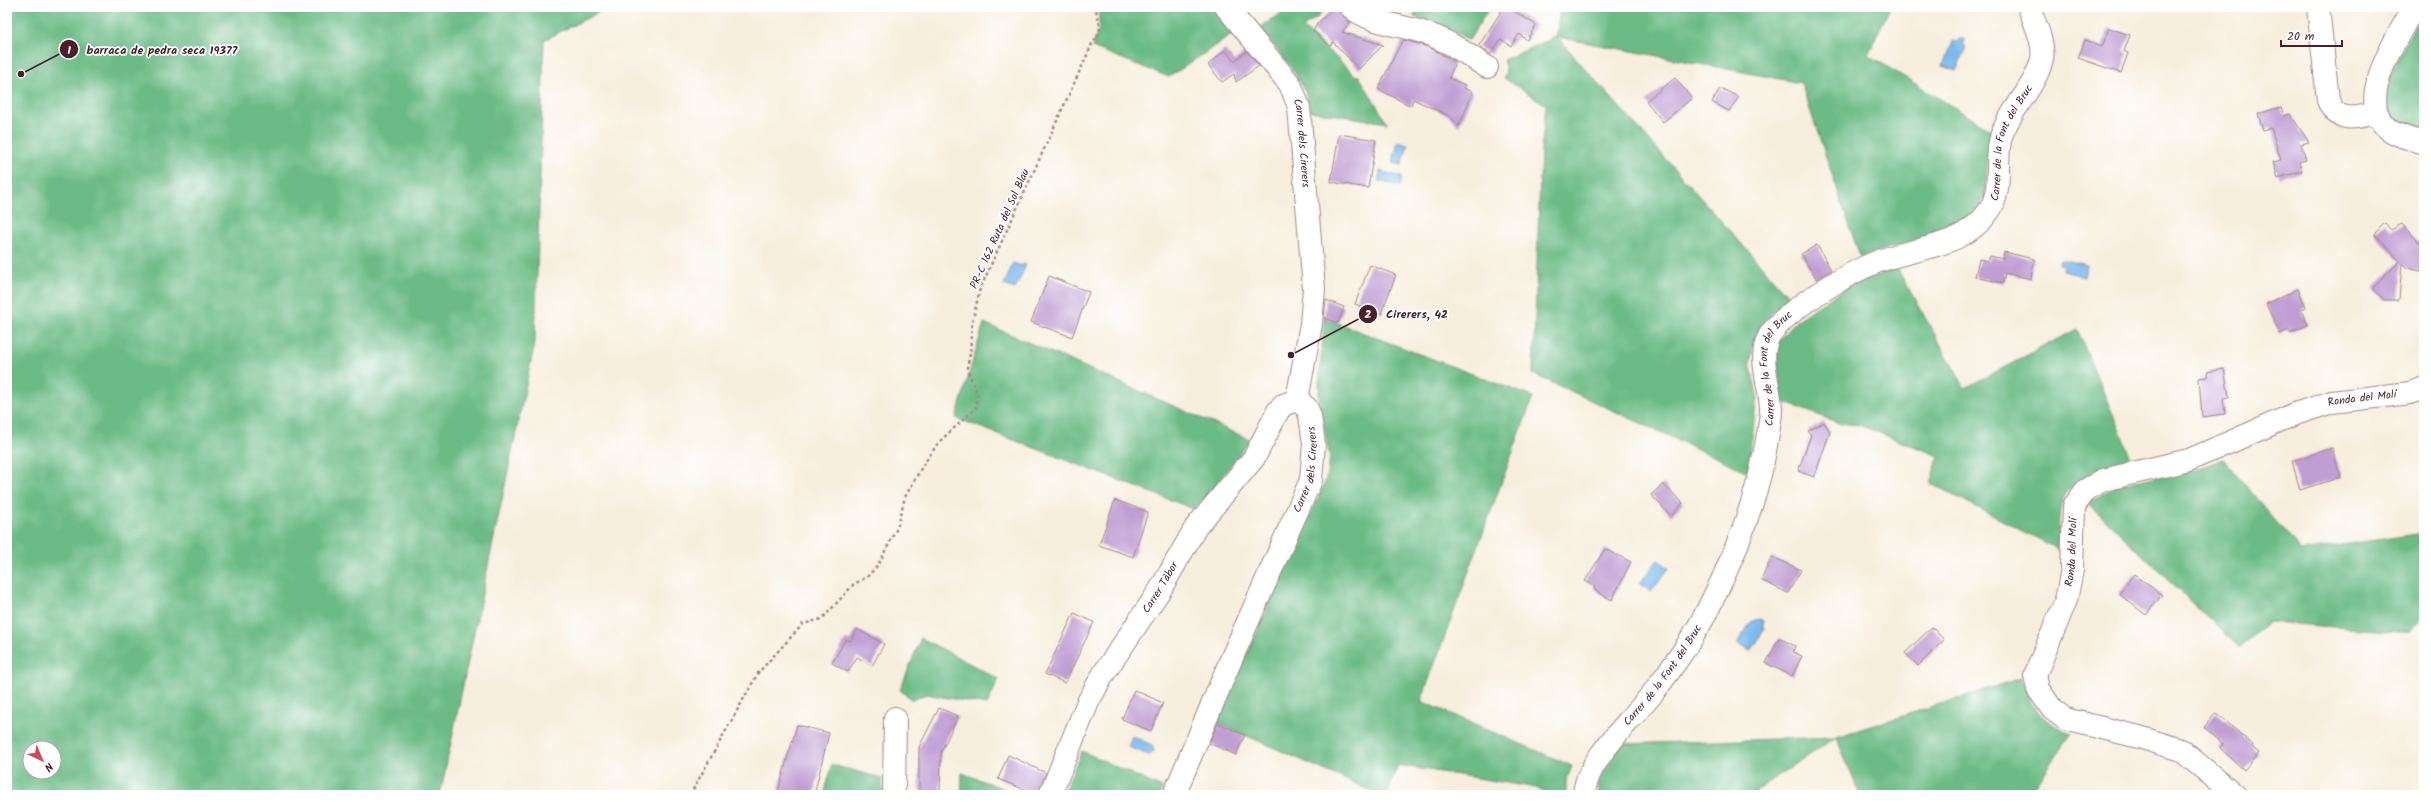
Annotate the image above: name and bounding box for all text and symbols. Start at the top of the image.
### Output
scale bar [2281,22,2342,48]
text: 20 m [2287,27,2315,46]
callout: barraca de pedra seca 19377 [59,37,246,61]
text: 1 [67,41,71,60]
text: barraca de pedra seca 19377 [87,41,238,60]
street label: Carrer de la Font del Bruc [1986,81,2038,203]
street label: Carrer dels Cirerers [1288,96,1315,189]
street label: PR-C 162 Ruta del Sol Blau [965,165,1035,292]
callout: Cirerers, 42 [1358,302,1456,326]
text: 2 [1365,305,1372,324]
text: Cirerers, 42 [1386,305,1448,324]
street label: Carrer de la Font del Bruc [1755,306,1797,427]
street label: Ronda del Molí [2325,385,2400,412]
street label: Carrer dels Cirerers [1288,425,1323,516]
street label: Ronda del Molí [2060,515,2083,588]
street label: Carrer Tàbor [1138,557,1184,617]
street label: Carrer de la Font del Bruc [1619,621,1707,730]
north arrow [22,740,62,780]
text: N [39,758,57,775]

